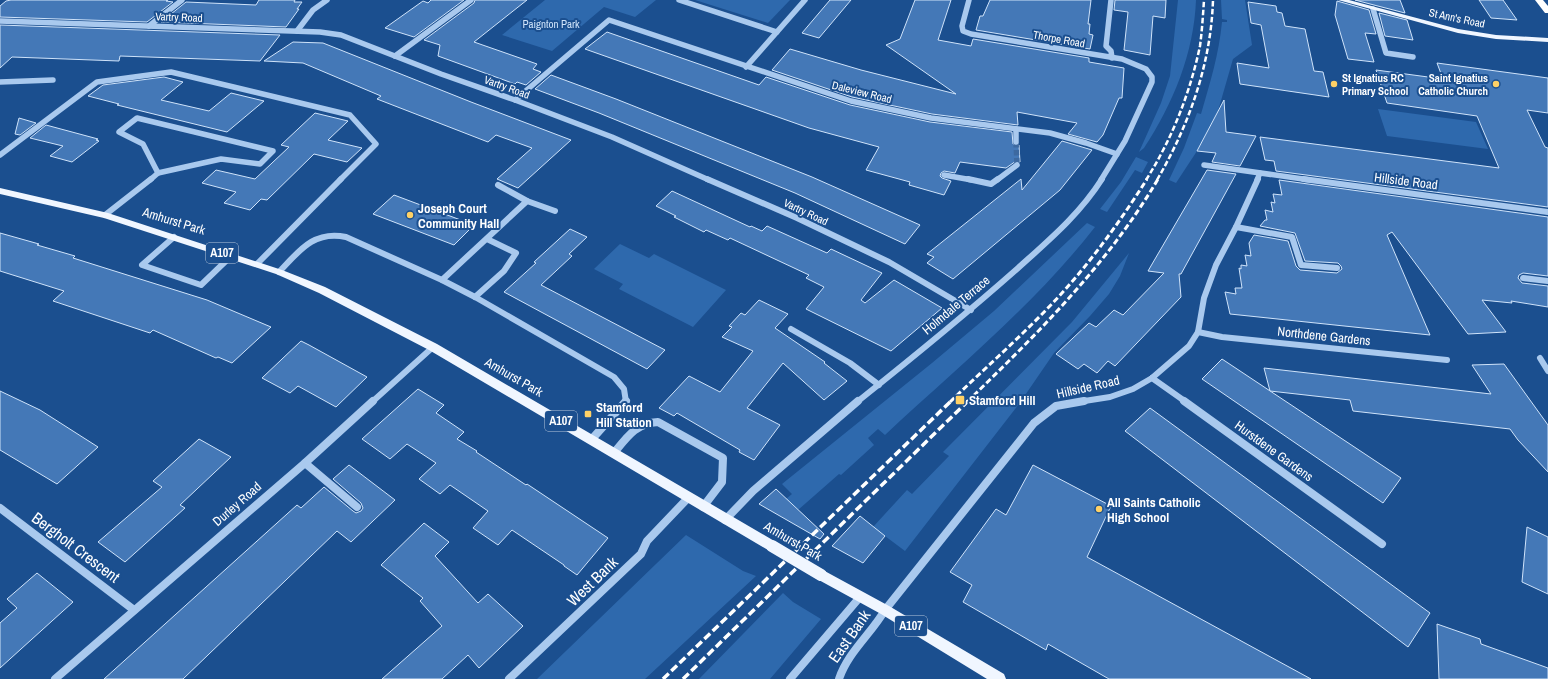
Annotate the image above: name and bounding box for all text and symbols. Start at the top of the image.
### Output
street label: St Ann's Road [1428,5,1486,31]
street label: Vartry Road [155,9,203,25]
park label: Paignton Park [522,17,580,31]
street label: Thorpe Road [1032,28,1086,50]
place label: St Ignatius RC Primary School [1342,71,1408,98]
place label: Saint Ignatius Catholic Church [1418,71,1488,98]
street label: Vartry Road [482,72,532,102]
street label: Daleview Road [831,78,893,106]
marker: St Ignatius RC Primary School [1329,79,1339,89]
marker: Saint Ignatius Catholic Church [1491,79,1501,89]
street label: Hillside Road [1373,169,1439,193]
street label: Vartry Road [782,196,830,228]
place label: Joseph Court Community Hall [418,200,499,232]
street label: Amhurst Park [140,203,208,239]
marker: Joseph Court Community Hall [405,210,415,220]
road number: A107 [206,243,238,263]
street label: Holmdale Terrace [919,272,993,338]
street label: Northdene Gardens [1277,323,1371,349]
street label: Amhurst Park [481,353,547,401]
street label: Hillside Road [1055,372,1121,402]
place label: Stamford Hill [969,392,1035,409]
marker: Stamford Hill [954,394,966,406]
place label: Stamford Hill Station [596,399,652,431]
marker: Stamford Hill Station [583,409,593,419]
road number: A107 [545,411,577,431]
street label: Hurstdene Gardens [1231,417,1317,485]
street label: Durley Road [209,478,265,530]
place label: All Saints Catholic High School [1107,494,1201,526]
marker: All Saints Catholic High School [1094,504,1104,514]
street label: Bergholt Crescent [27,507,125,588]
street label: Amhurst Park [760,517,826,565]
street label: West Bank [562,551,623,611]
street label: East Bank [823,605,875,667]
road number: A107 [895,616,927,636]

